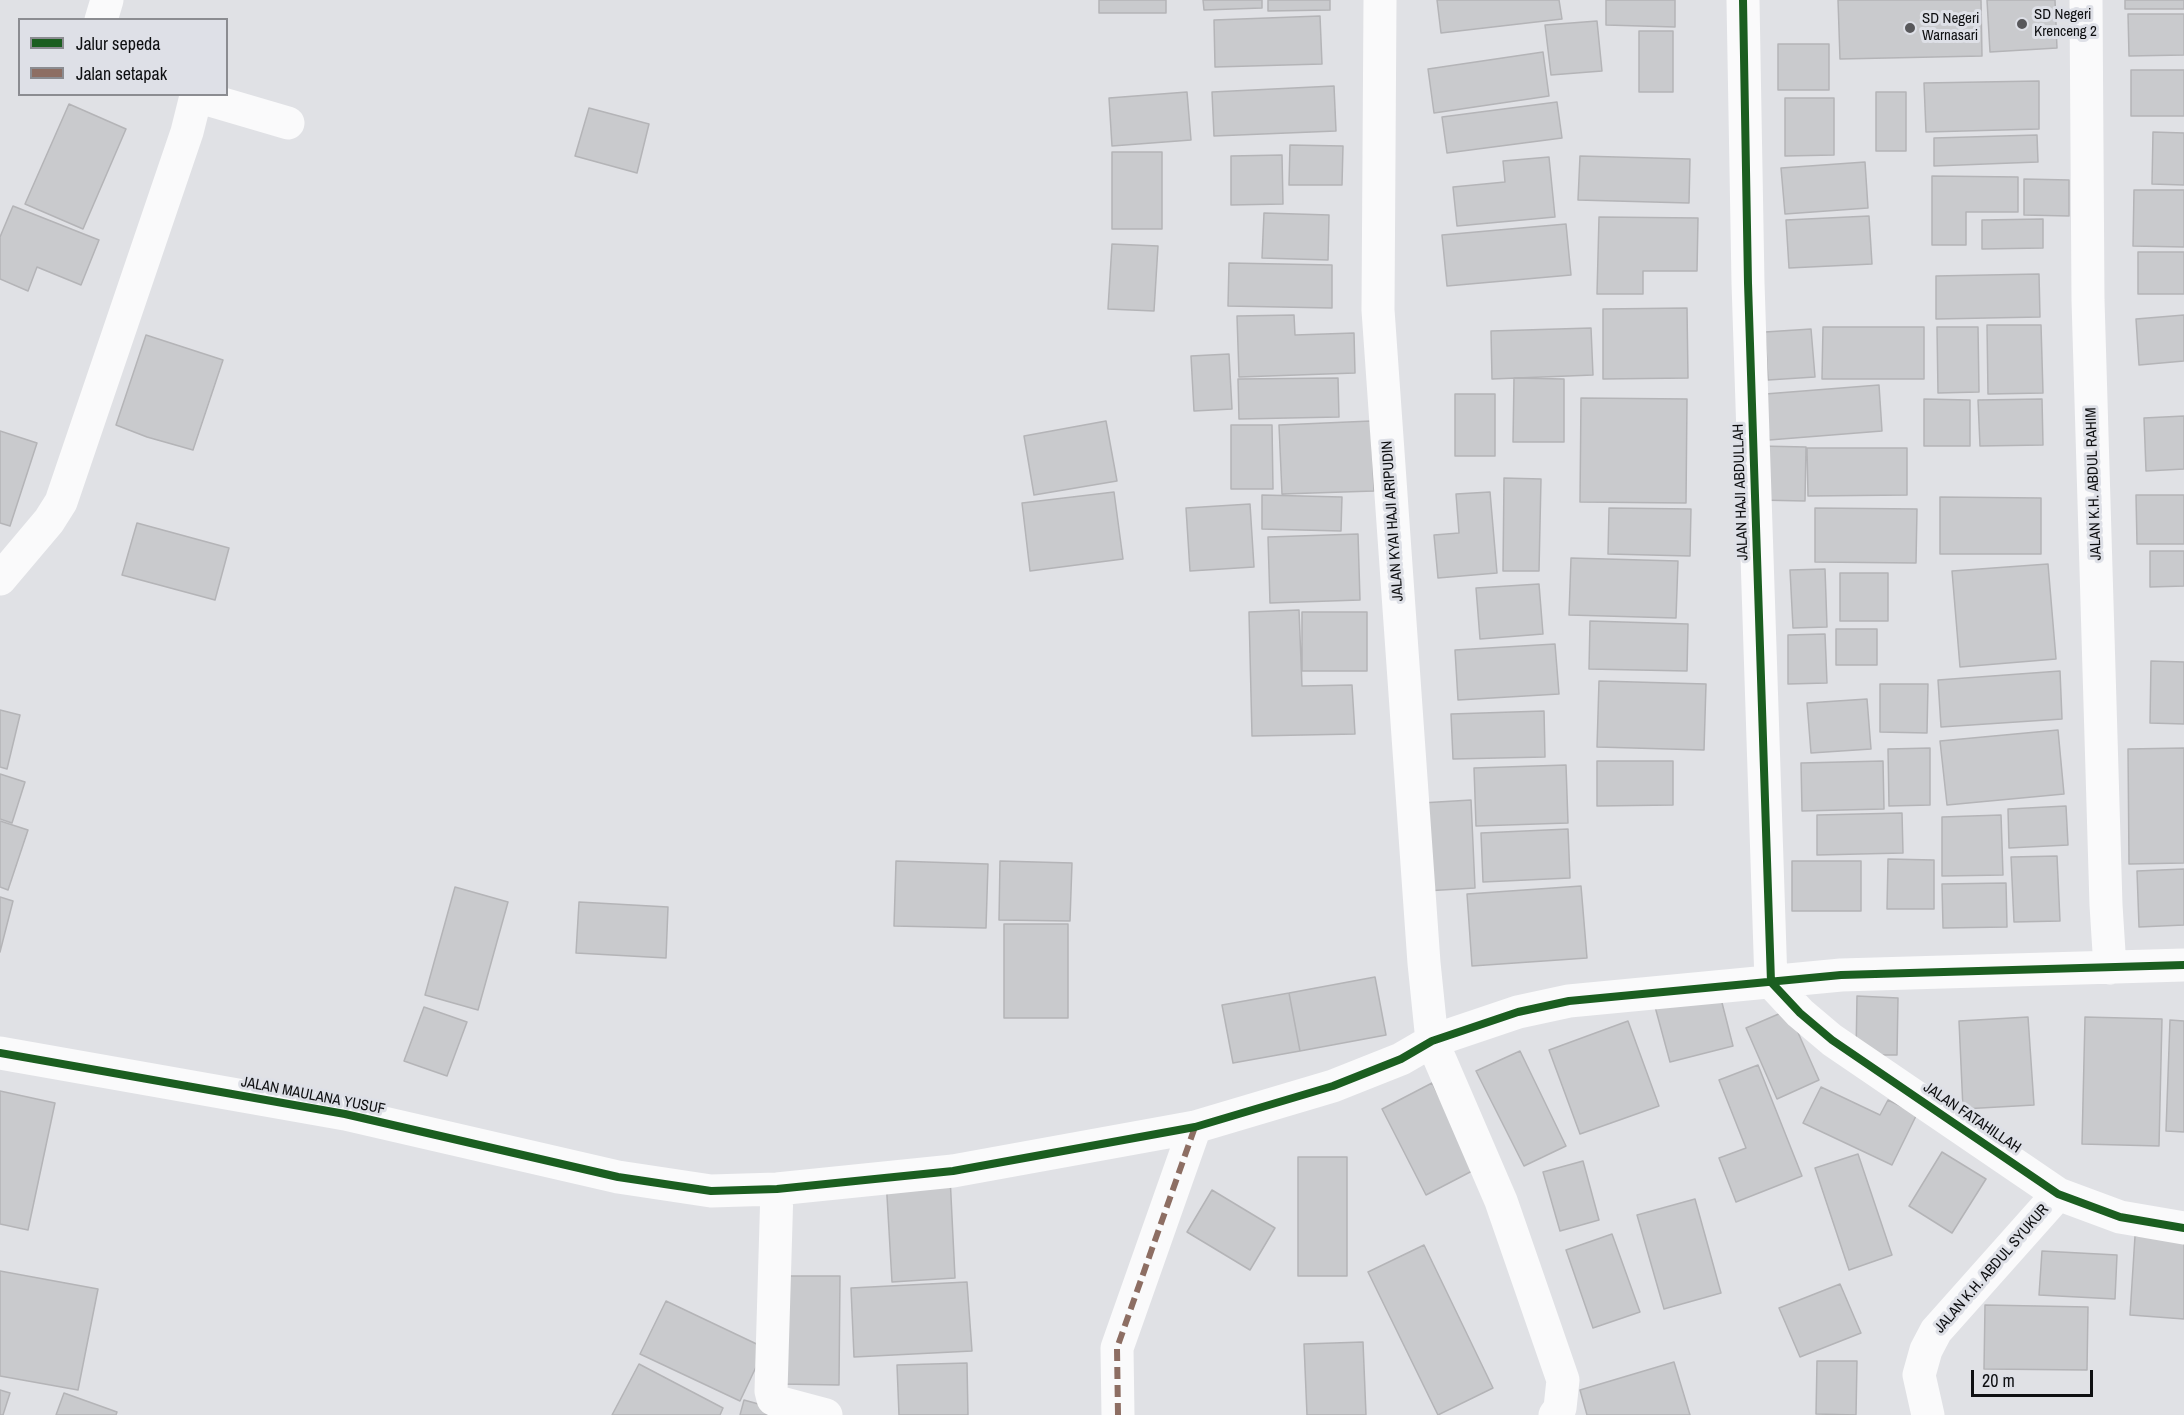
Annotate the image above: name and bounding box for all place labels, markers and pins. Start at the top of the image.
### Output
place label: SD Negeri Krenceng 2 [2034,6,2097,41]
place label: SD Negeri Warnasari [1922,10,1979,45]
marker: SD Negeri Krenceng 2 [2015,17,2029,31]
marker: SD Negeri Warnasari [1903,21,1917,35]

